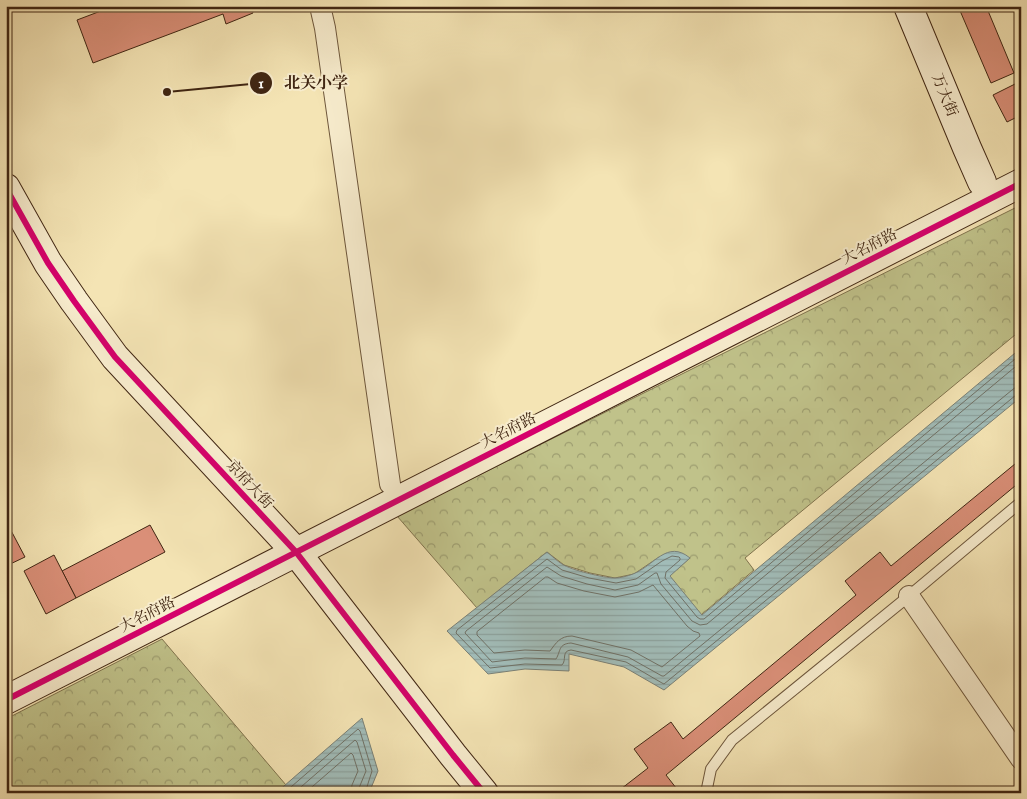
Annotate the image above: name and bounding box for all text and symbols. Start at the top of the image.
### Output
callout: 北关小学 [249,67,358,98]
street label: 万大街 [927,71,962,120]
text: 1 [258,74,264,93]
text: 北关小学 [284,74,348,94]
street label: 大名府路 [838,224,900,269]
street label: 大名府路 [477,408,539,453]
street label: 京府大街 [222,456,277,513]
street label: 大名府路 [116,592,178,637]

